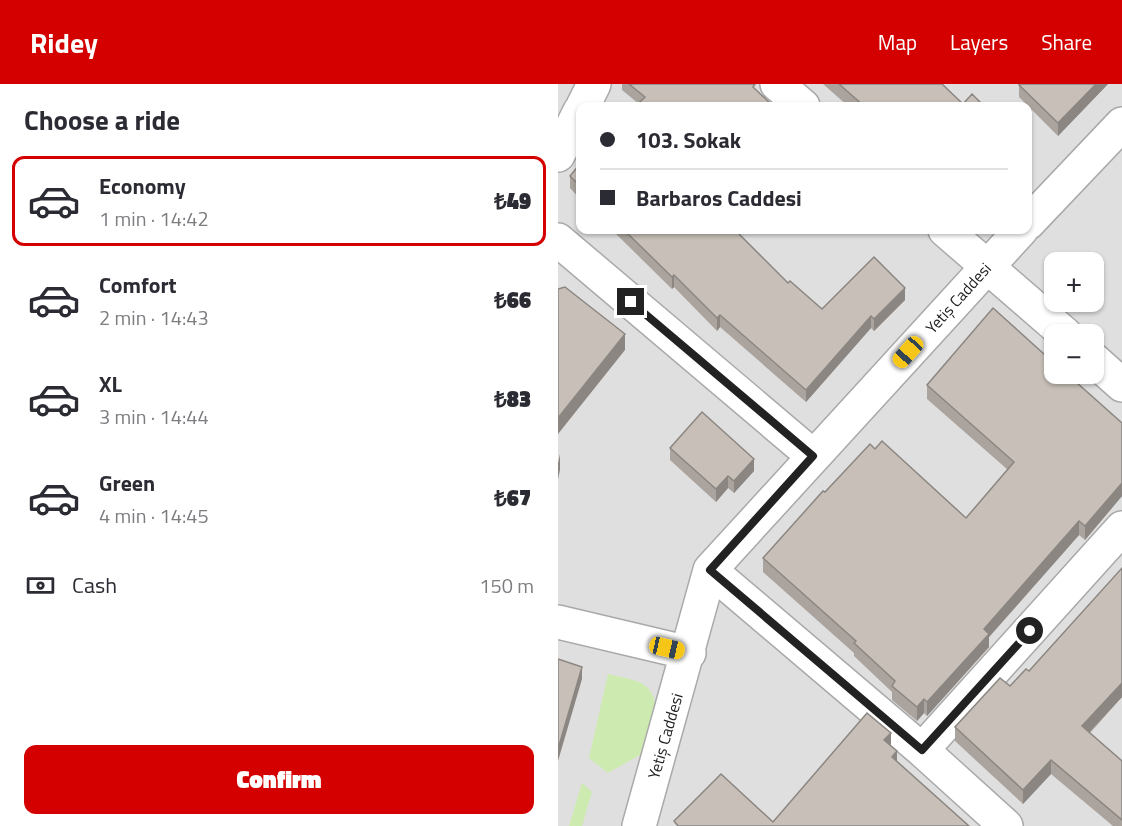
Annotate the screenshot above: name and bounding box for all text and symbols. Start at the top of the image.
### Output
text: Ridey [30,21,98,64]
text: Map [878,26,917,58]
text: Layers [950,26,1008,58]
text: Share [1041,26,1092,58]
text: Choose a ride [24,99,180,140]
text: 103. Sokak [636,123,741,157]
text: Economy [99,169,186,203]
icon: car [27,174,81,228]
text: Barbaros Caddesi [636,181,802,215]
text: ₺49 [494,184,531,218]
text: 1 min · 14:42 [99,203,209,234]
map controls [1044,252,1104,384]
button: + [1044,252,1104,312]
street label: Yetiş Caddesi [920,257,996,339]
text: Comfort [99,268,177,302]
icon: car [27,273,81,327]
text: ₺66 [494,283,531,317]
route end [617,288,644,315]
text: 2 min · 14:43 [99,302,209,333]
button: − [1044,324,1104,384]
car [889,333,927,371]
text: XL [99,367,122,401]
icon: car [27,372,81,426]
text: ₺83 [494,382,531,416]
text: 3 min · 14:44 [99,401,209,432]
text: Green [99,466,155,500]
icon: car [27,471,81,525]
text: ₺67 [494,481,531,515]
text: 4 min · 14:45 [99,500,209,531]
text: Cash [72,568,117,602]
icon: cash [24,569,57,602]
text: 150 m [479,570,534,601]
route start [1016,617,1043,644]
car [647,635,687,661]
street label: Yetiş Caddesi [641,690,689,782]
button: Confirm [24,745,534,814]

